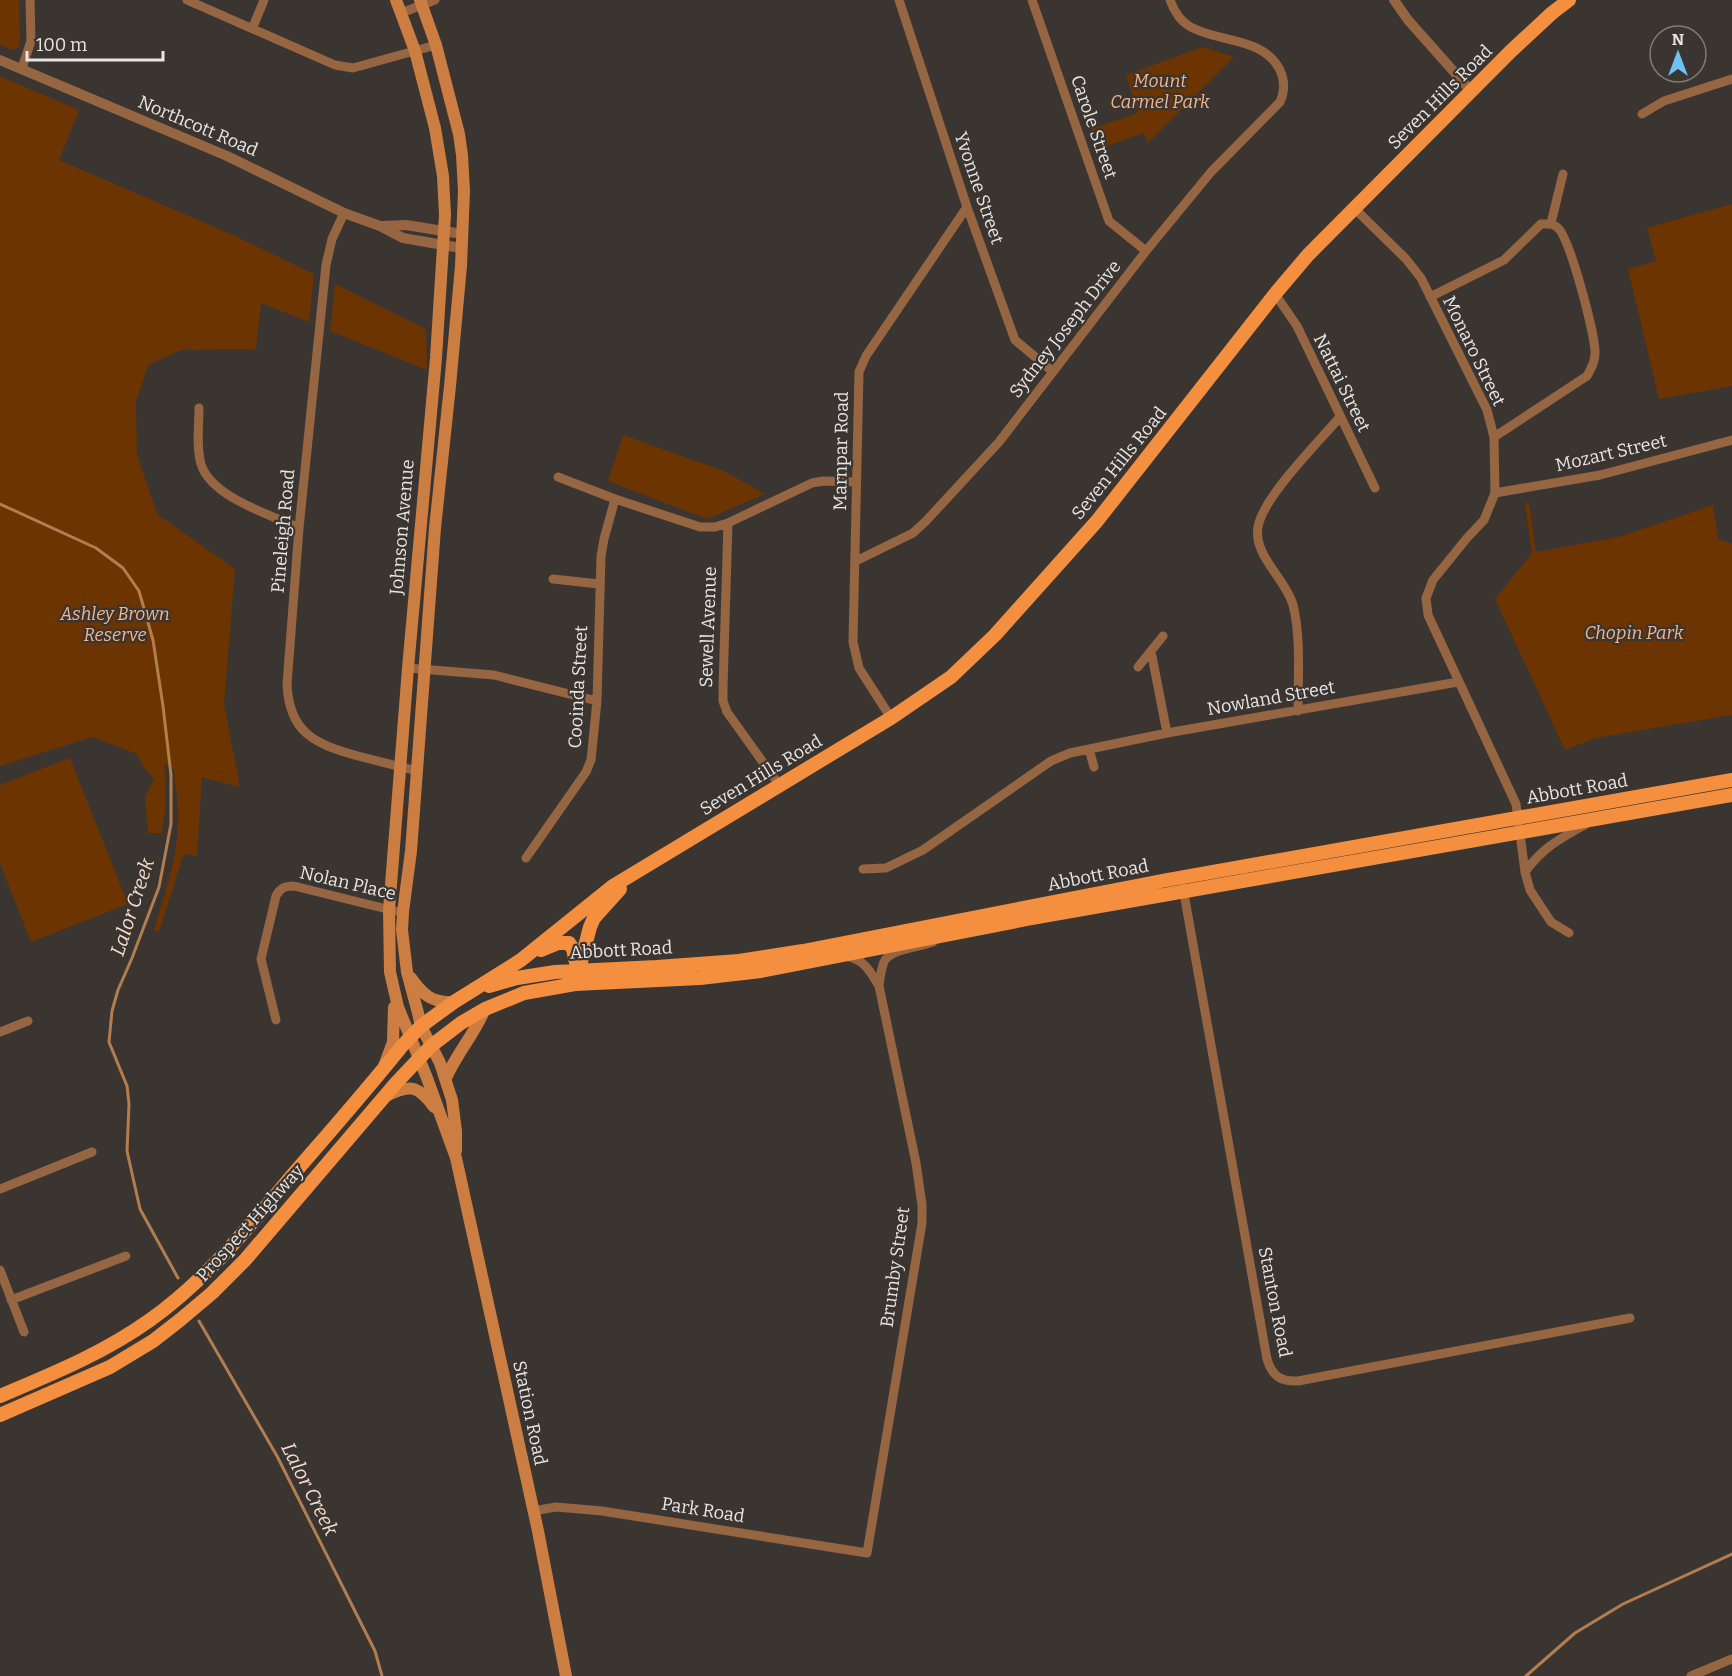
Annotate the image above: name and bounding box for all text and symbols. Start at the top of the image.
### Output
scale bar [27,24,164,62]
north arrow [1648,24,1708,84]
text: N [1672,30,1684,49]
text: 100 m [36,34,87,56]
street label: Seven Hills Road [1383,40,1497,154]
park label: Mount Carmel Park [1110,70,1210,113]
street label: Carole Street [1066,72,1122,182]
street label: Northcott Road [135,91,262,161]
street label: Yvonne Street [950,129,1009,247]
street label: Sydney Joseph Drive [1005,256,1125,402]
street label: Monaro Street [1438,292,1510,410]
street label: Nattai Street [1309,330,1375,436]
street label: Marnpar Road [829,391,853,511]
street label: Seven Hills Road [1067,402,1171,524]
street label: Mozart Street [1553,429,1669,476]
street label: Johnson Avenue [385,458,419,597]
street label: Pineleigh Road [267,468,299,594]
street label: Sewell Avenue [695,566,721,688]
park label: Ashley Brown Reserve [59,603,170,646]
park label: Chopin Park [1585,622,1684,644]
street label: Cooinda Street [564,624,592,749]
street label: Nowland Street [1205,676,1337,720]
street label: Seven Hills Road [696,730,826,820]
street label: Abbott Road [1525,769,1630,809]
street label: Abbott Road [1046,854,1151,896]
water label: Lalor Creek [105,855,159,959]
street label: Nolan Place [298,861,398,905]
street label: Abbott Road [569,936,673,964]
street label: Prospect Highway [192,1160,309,1286]
street label: Brumby Street [876,1205,914,1329]
street label: Stanton Road [1254,1245,1297,1359]
street label: Station Road [508,1359,552,1468]
water label: Lalor Creek [276,1438,344,1540]
street label: Park Road [660,1493,746,1527]

